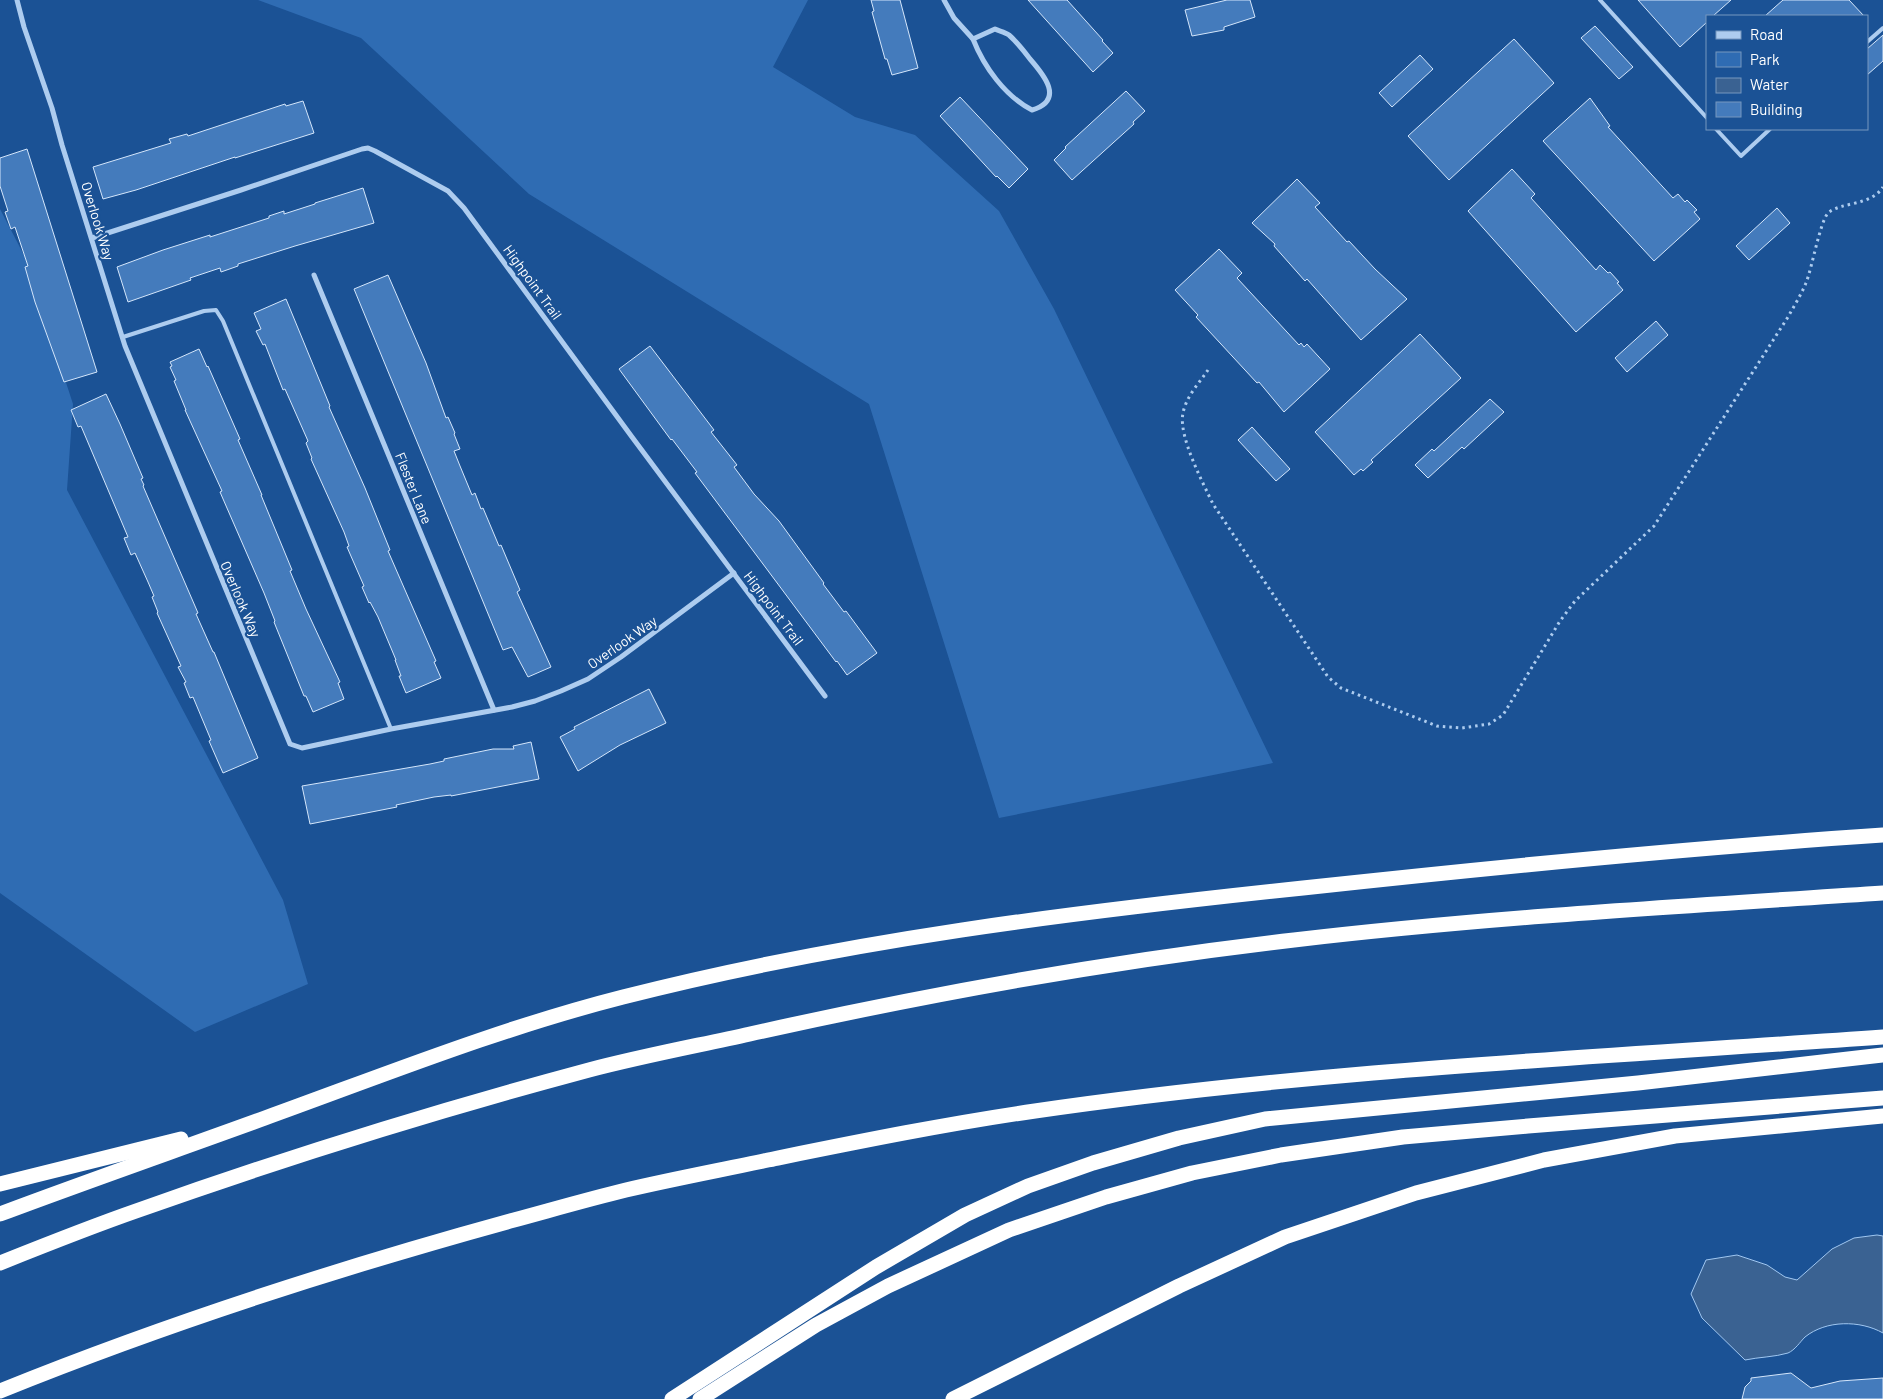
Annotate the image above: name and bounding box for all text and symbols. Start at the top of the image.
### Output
legend [1706,15,1868,130]
text: Road [1750,25,1783,43]
text: Park [1750,50,1780,68]
text: Water [1750,75,1789,93]
text: Building [1750,100,1803,118]
street label: Overlook Way [78,180,118,263]
street label: Highpoint Trail [500,241,566,323]
street label: Flester Lane [392,450,436,526]
street label: Overlook Way [217,558,265,640]
street label: Highpoint Trail [741,568,807,648]
street label: Overlook Way [584,611,661,672]

